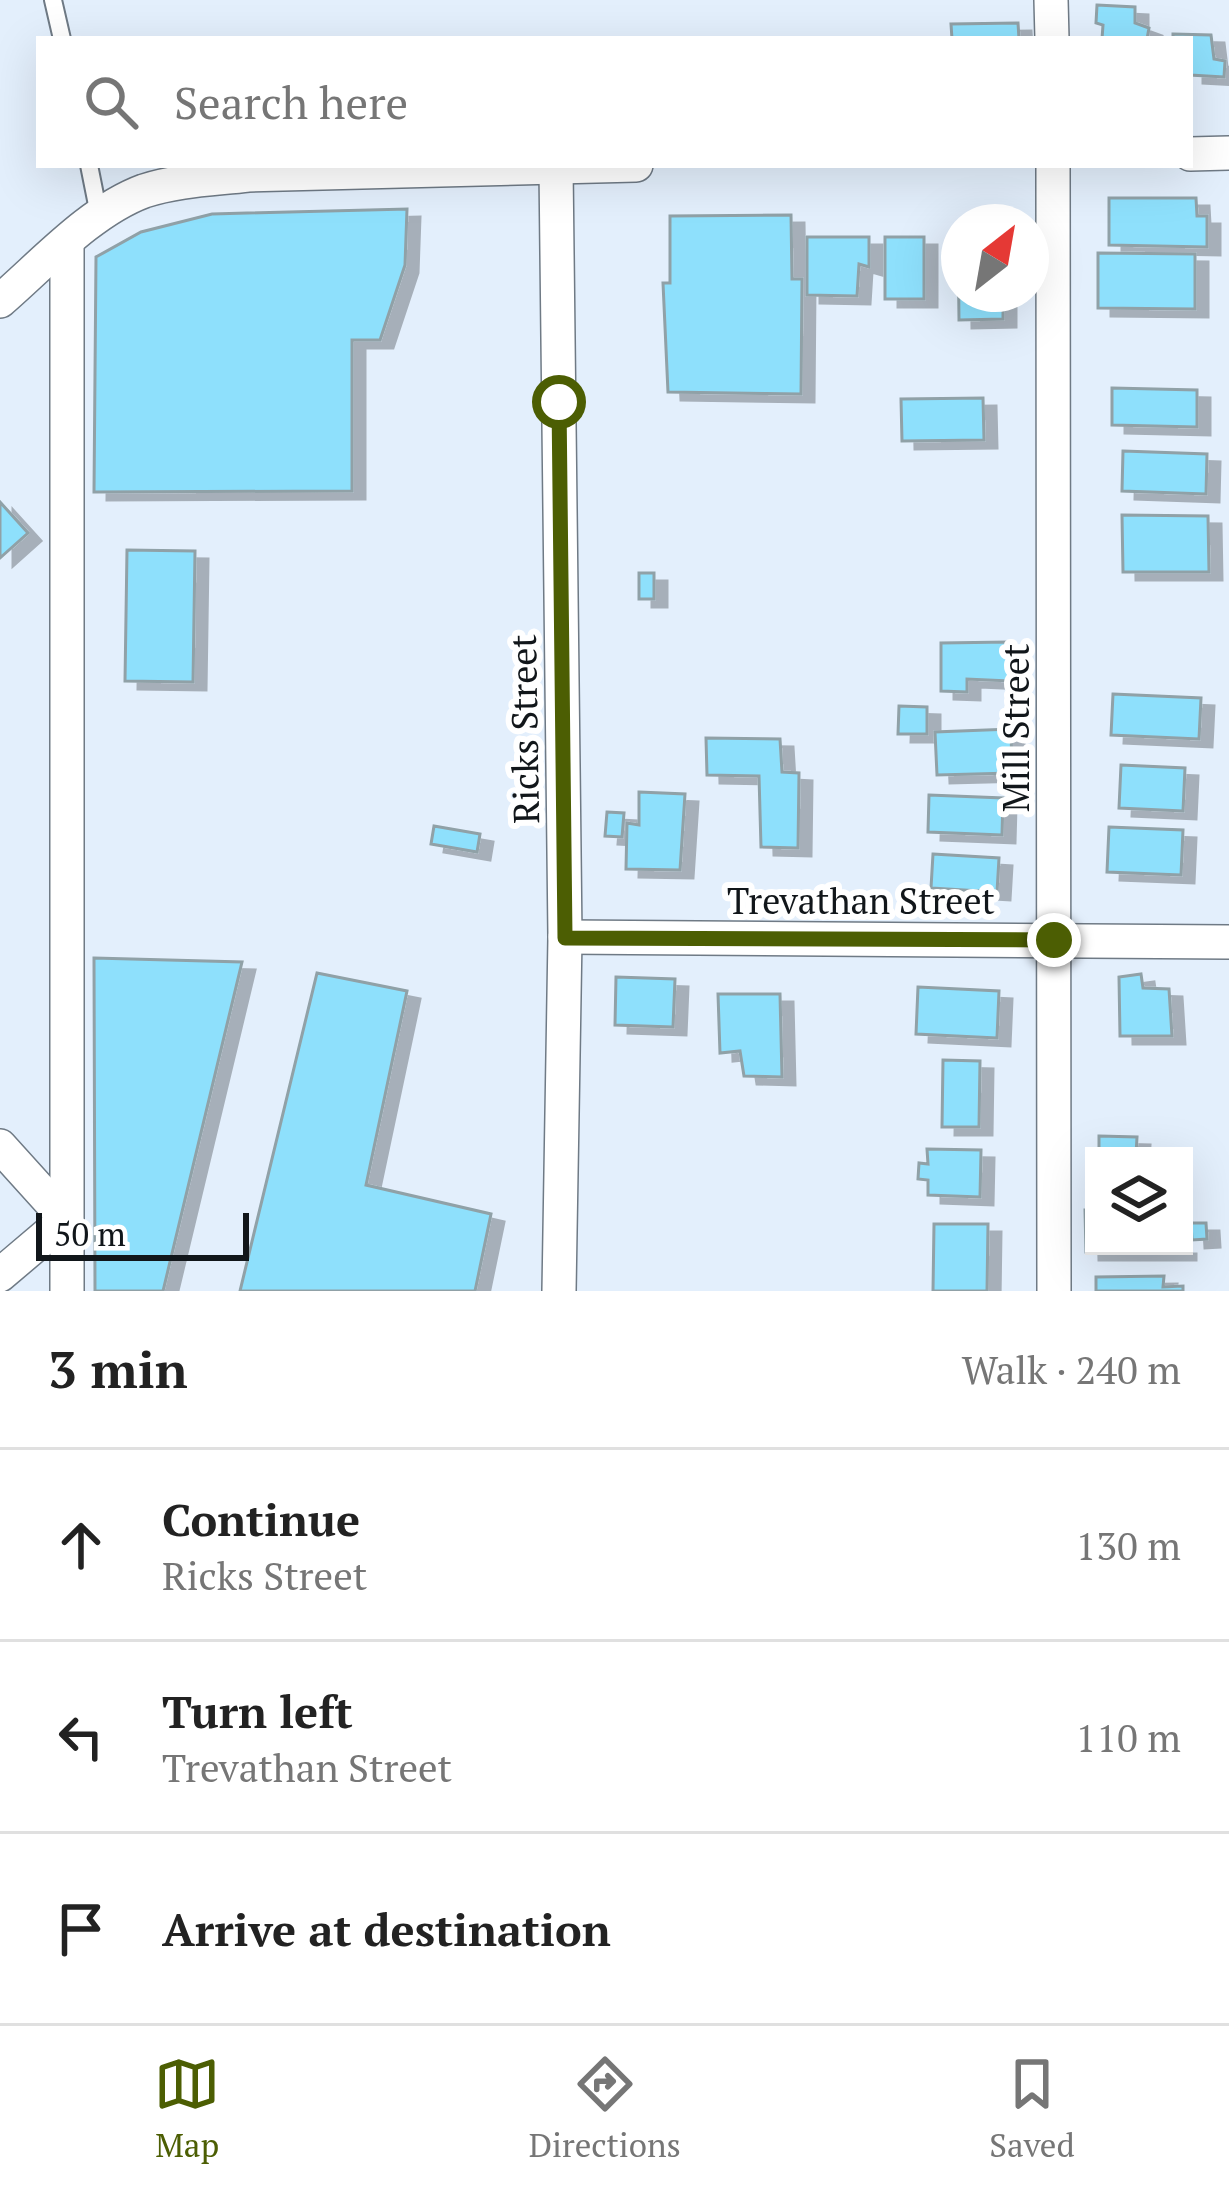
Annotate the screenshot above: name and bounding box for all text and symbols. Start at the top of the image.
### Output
search box [36,36,1193,168]
icon: search [78,69,144,135]
text: Search here [174,72,408,132]
north arrow [941,204,1049,312]
route start [532,375,586,429]
street label: Ricks Street [499,634,549,824]
street label: Mill Street [992,644,1039,812]
street label: Trevathan Street [727,877,995,924]
route end [1027,913,1081,967]
map controls [1085,1147,1193,1255]
button: layers [1085,1147,1193,1255]
scale bar [36,1207,249,1260]
text: 50 m [54,1212,126,1255]
text: 3 min [48,1335,188,1403]
text: Walk · 240 m [962,1343,1181,1395]
text: Continue [162,1489,360,1549]
icon: ahead [48,1512,114,1578]
text: 130 m [1076,1519,1181,1571]
text: Ricks Street [162,1549,367,1601]
text: Turn left [162,1681,353,1741]
icon: left [48,1704,114,1770]
text: 110 m [1076,1711,1181,1763]
text: Trevathan Street [162,1741,452,1793]
icon: arrive [48,1896,114,1962]
text: Arrive at destination [162,1899,611,1959]
tab: Map [154,2051,220,2166]
tab: Directions [529,2051,681,2166]
tab: Saved [989,2051,1075,2166]

